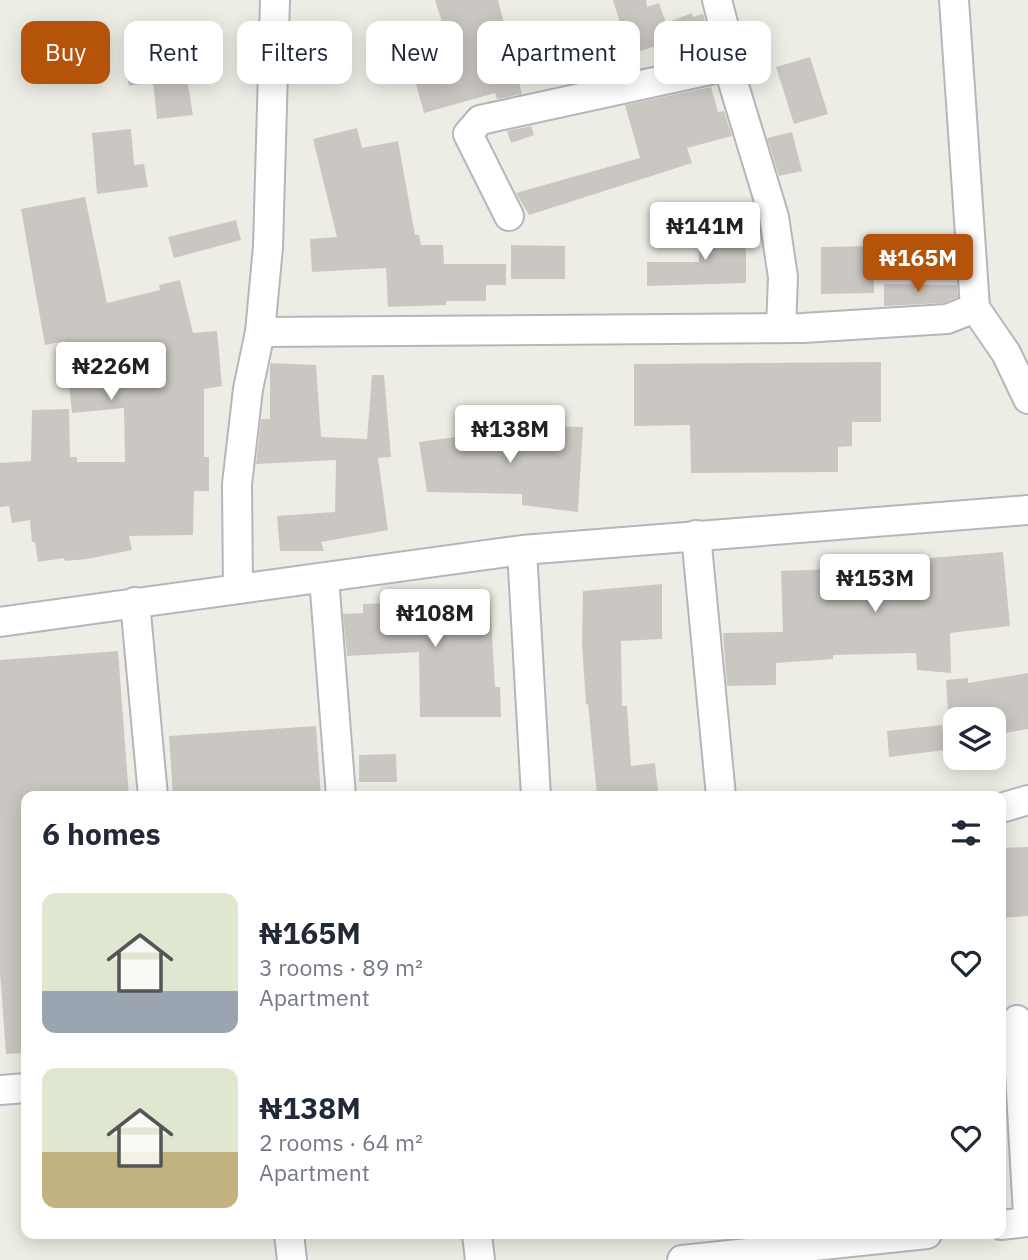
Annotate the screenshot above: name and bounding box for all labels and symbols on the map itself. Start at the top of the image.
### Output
pin: ₦141M [656,202,754,262]
pin: ₦165M [869,234,967,294]
pin: ₦226M [62,342,160,402]
pin: ₦138M [461,406,559,465]
pin: ₦153M [826,554,924,614]
pin: ₦108M [386,590,484,649]

